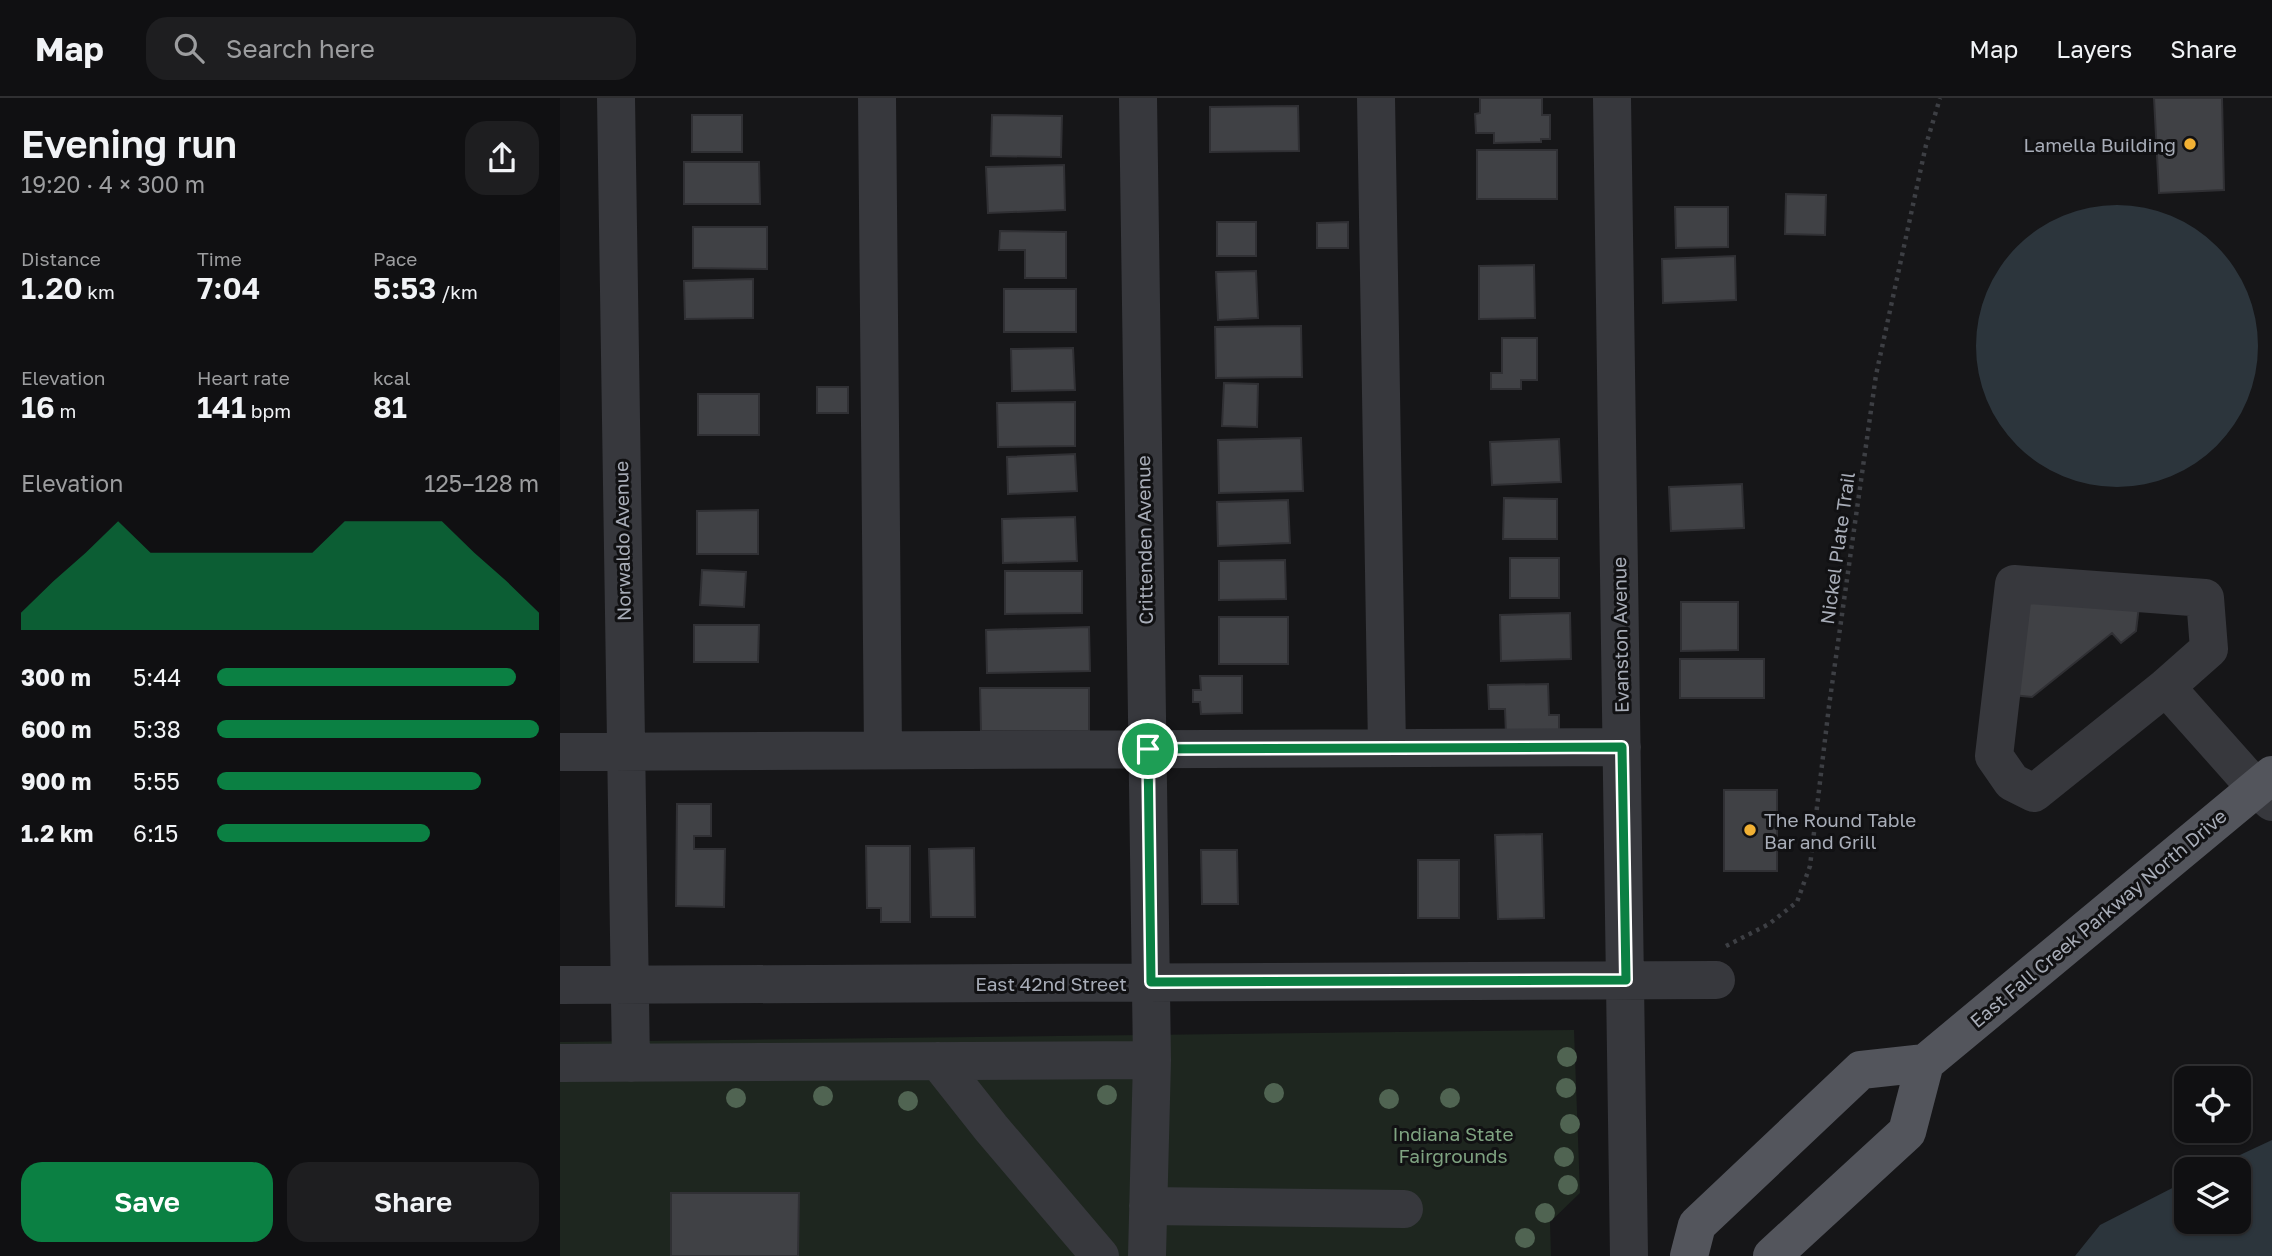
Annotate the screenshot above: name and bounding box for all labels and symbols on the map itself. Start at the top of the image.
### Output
place label: Lamella Building [2023,133,2176,156]
marker: Lamella Building [2182,136,2198,152]
street label: Crittenden Avenue [1131,455,1157,625]
street label: Norwaldo Avenue [609,461,635,621]
street label: Nickel Plate Trail [1815,470,1859,626]
street label: Evanston Avenue [1607,557,1633,713]
pin [1118,719,1178,779]
street label: East Fall Creek Parkway North Drive [1965,804,2231,1032]
place label: The Round Table Bar and Grill [1764,808,1916,853]
marker: The Round Table Bar and Grill [1742,822,1758,838]
street label: East 42nd Street [975,972,1127,995]
park label: Indiana State Fairgrounds [1393,1122,1513,1167]

